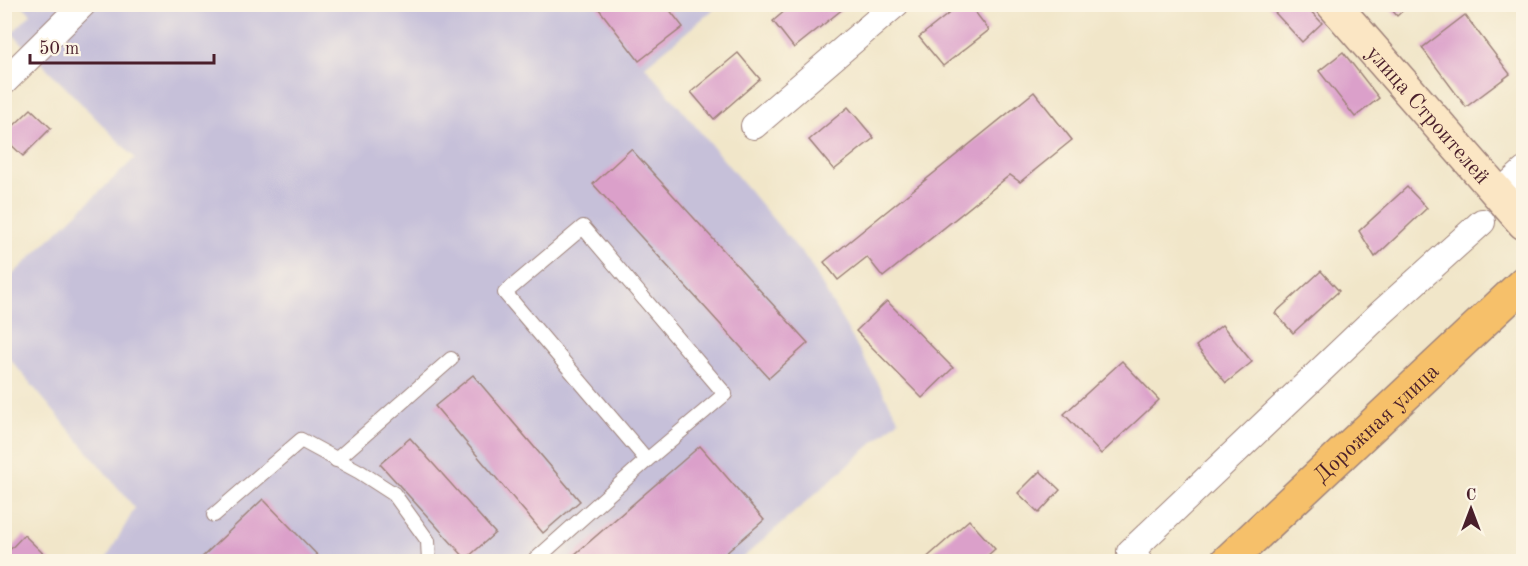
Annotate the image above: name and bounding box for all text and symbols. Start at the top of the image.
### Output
scale bar [30,27,214,65]
text: 50 m [39,40,79,58]
street label: улица Строителей [1362,42,1493,189]
street label: Дорожная улица [1310,360,1444,487]
north arrow [1441,479,1501,539]
text: С [1466,488,1476,504]

